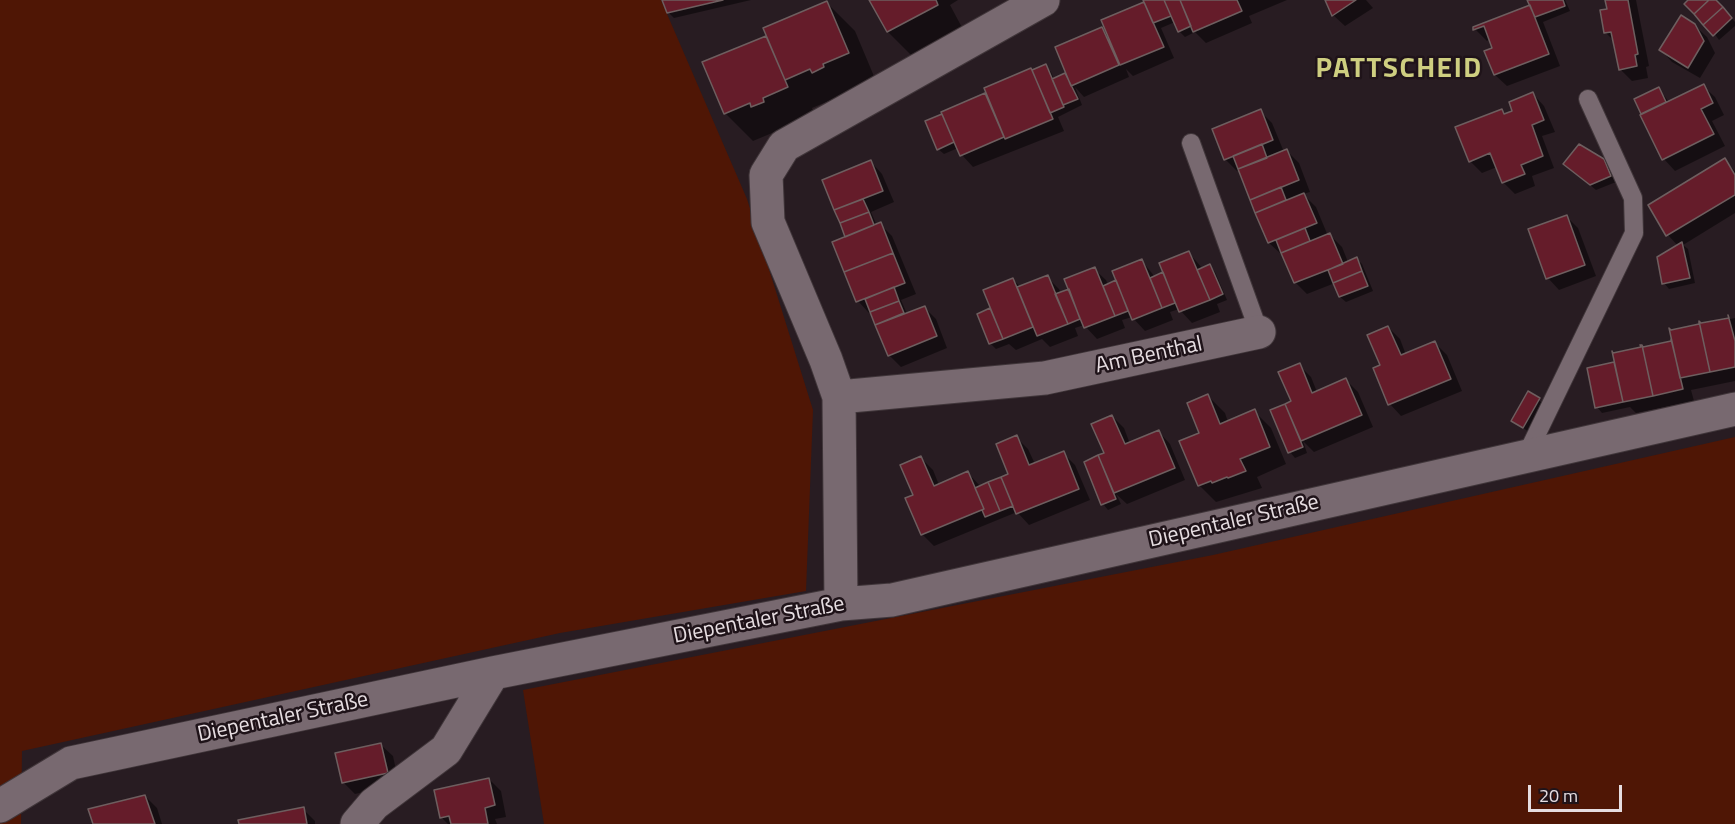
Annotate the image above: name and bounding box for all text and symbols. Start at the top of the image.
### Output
district label: PATTSCHEID [1315,53,1483,87]
street label: Am Benthal [1093,332,1205,380]
street label: Diepentaler Straße [1146,490,1322,554]
street label: Diepentaler Straße [671,591,847,651]
street label: Diepentaler Straße [195,687,371,749]
scale bar [1531,773,1626,811]
text: 20 m [1539,782,1578,809]

